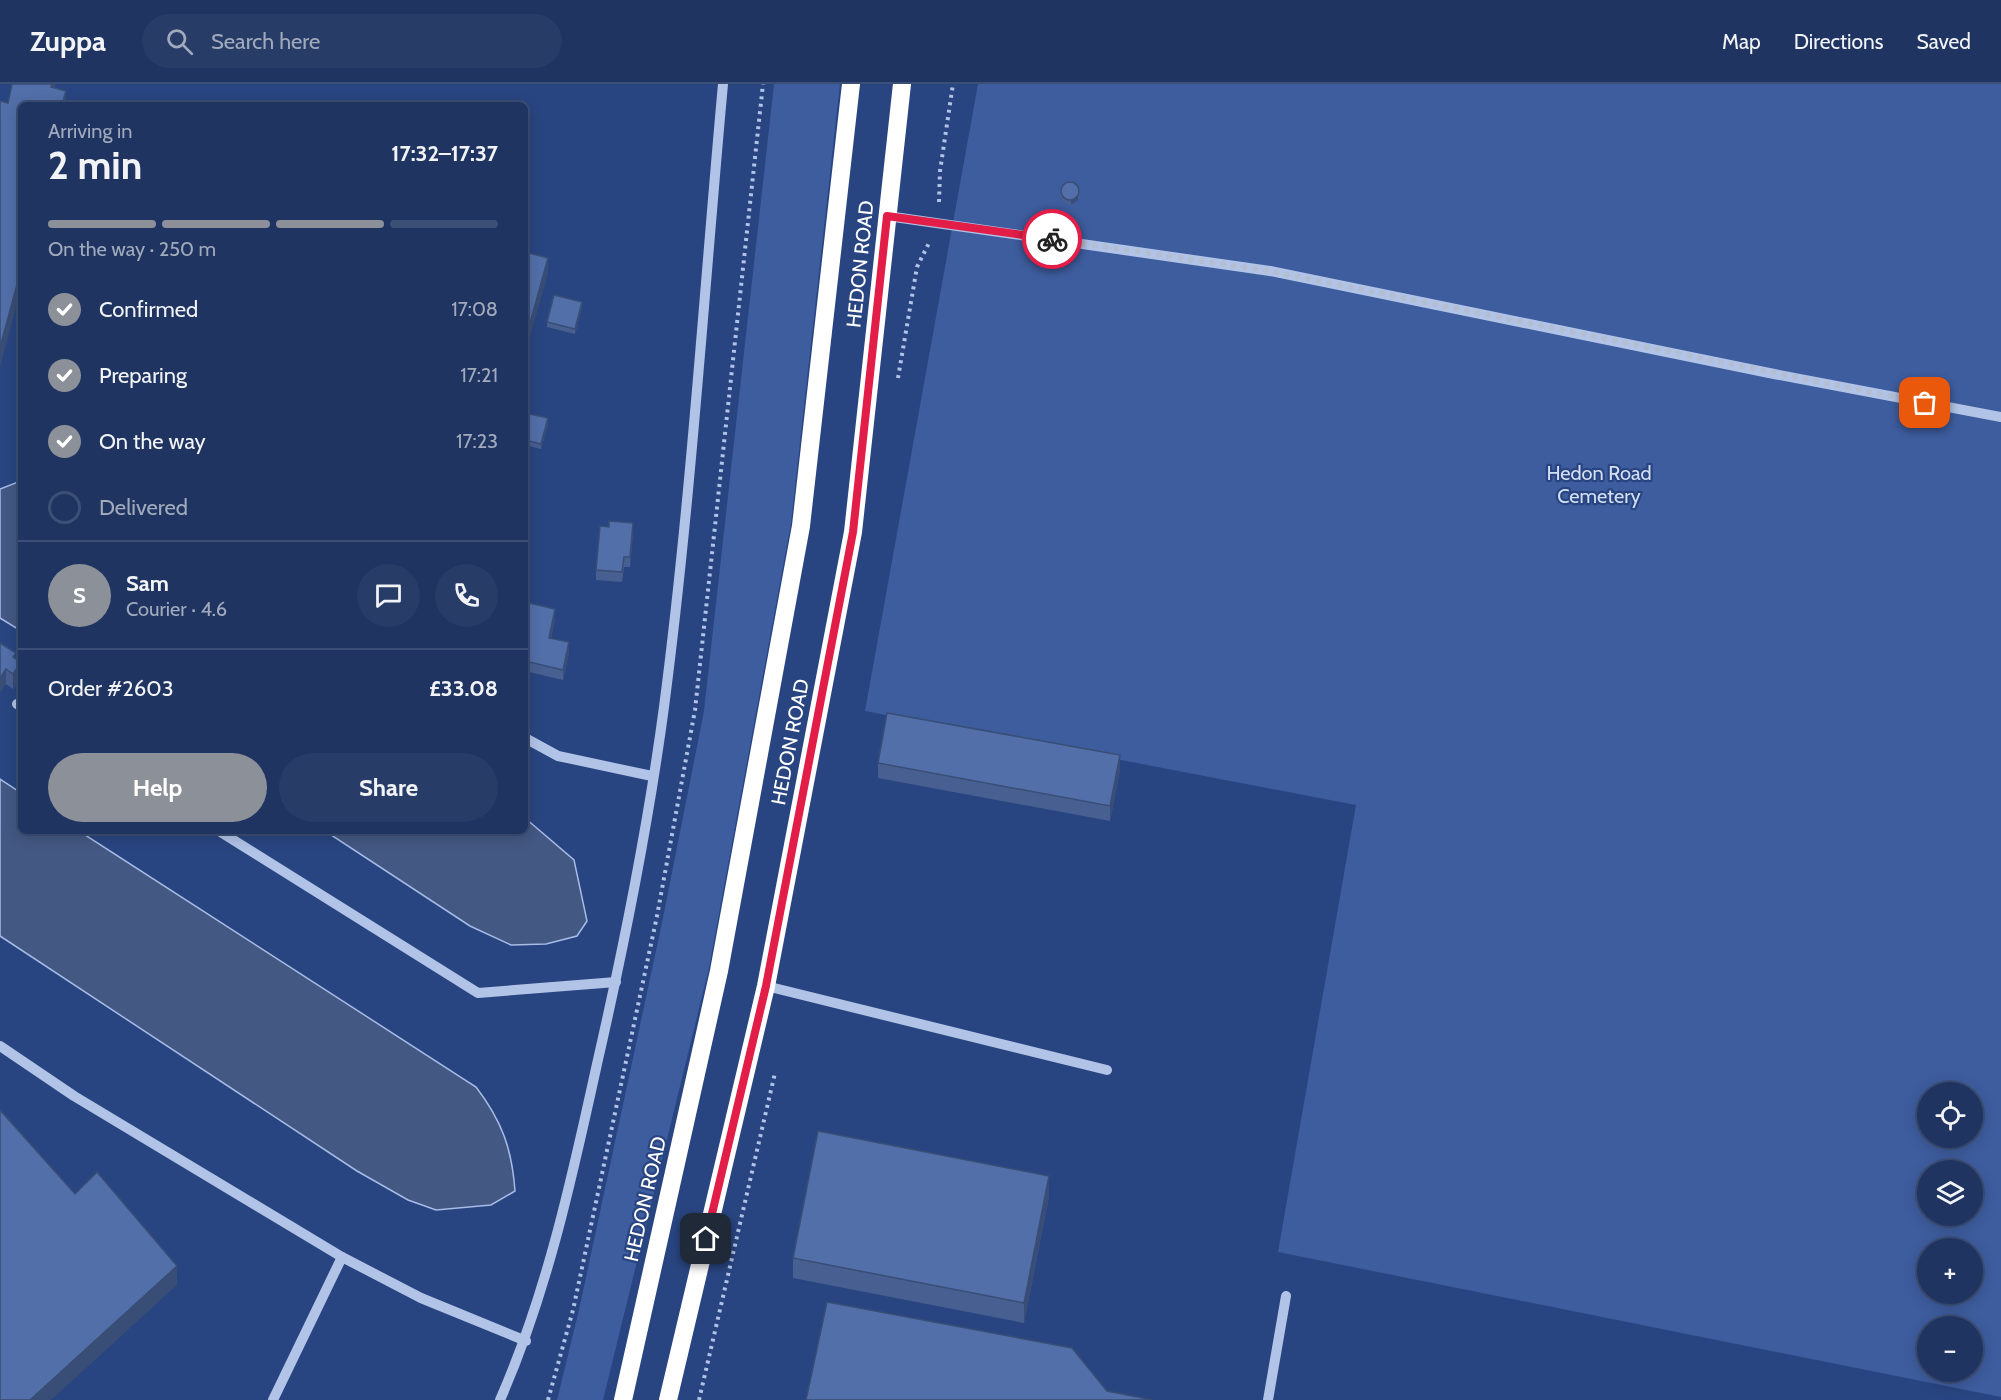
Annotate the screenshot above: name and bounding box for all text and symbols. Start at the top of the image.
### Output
search box [142,14,562,68]
text: Zuppa [30,24,106,58]
icon: search [163,25,196,58]
text: Search here [211,28,320,55]
text: Map [1722,29,1761,54]
text: Directions [1794,29,1883,54]
text: Saved [1916,29,1971,54]
text: Arriving in [48,119,132,143]
text: 17:32–17:37 [391,140,498,167]
text: 2 min [48,141,142,189]
street label: HEDON ROAD [841,199,879,329]
courier [1022,209,1082,269]
icon: bike [1036,223,1069,256]
text: On the way · 250 m [48,237,216,261]
icon: check [48,293,81,326]
text: Confirmed [99,296,198,323]
text: 17:08 [451,297,498,321]
icon: check [48,359,81,392]
text: Preparing [99,362,187,389]
text: 17:21 [460,363,498,387]
pin [1899,377,1950,428]
icon: bag [1908,386,1941,419]
icon: check [48,425,81,458]
text: On the way [99,428,206,455]
text: 17:23 [456,429,498,453]
park label: Hedon Road Cemetery [1546,461,1652,508]
text: Delivered [99,494,188,521]
button: chat [357,564,420,627]
button: phone [435,564,498,627]
text: Sam [126,570,169,597]
text: S [73,582,86,609]
text: Courier · 4.6 [126,597,227,621]
text: Order #2603 [48,675,174,702]
text: £33.08 [429,675,498,702]
street label: HEDON ROAD [766,677,814,807]
button: Help [48,753,267,822]
button: Share [279,753,498,822]
map controls [1917,1082,1983,1382]
button: locate [1917,1082,1983,1148]
street label: HEDON ROAD [619,1134,671,1264]
button: layers [1917,1160,1983,1226]
pin [680,1213,731,1264]
icon: home [689,1222,722,1255]
button: + [1917,1238,1983,1304]
button: − [1917,1316,1983,1382]

